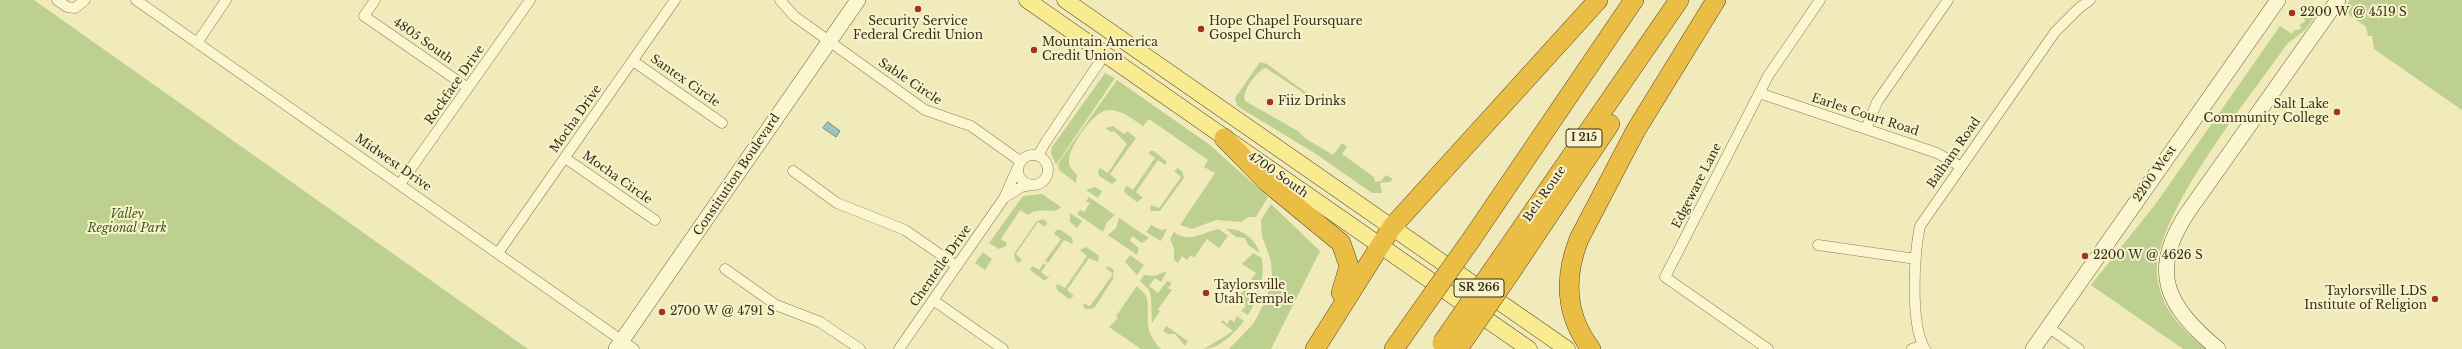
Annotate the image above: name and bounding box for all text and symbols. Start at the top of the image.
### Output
marker: Security Service Federal Credit Union [913,4,923,14]
place label: 2200 W @ 4519 S [2300,6,2407,20]
marker: 2200 W @ 4519 S [2287,8,2297,18]
street label: 4805 South [390,15,456,67]
place label: Security Service Federal Credit Union [853,15,983,43]
place label: Hope Chapel Foursquare Gospel Church [1209,15,1363,43]
marker: Hope Chapel Foursquare Gospel Church [1196,24,1206,34]
place label: Mountain America Credit Union [1042,36,1158,64]
street label: Rockface Drive [422,43,488,127]
marker: Mountain America Credit Union [1029,45,1039,55]
street label: Santex Circle [648,52,722,110]
street label: Sable Circle [876,56,944,108]
street label: Mocha Drive [547,82,605,156]
street label: Earles Court Road [1810,91,1920,139]
place label: Fiiz Drinks [1278,95,1346,109]
marker: Fiiz Drinks [1265,97,1275,107]
place label: Salt Lake Community College [2204,98,2329,126]
marker: Salt Lake Community College [2332,107,2342,117]
street label: Constitution Boulevard [691,111,783,239]
street label: Balham Road [1924,115,1984,191]
road number: I 215 [1566,129,1602,147]
street label: Midwest Drive [352,131,434,195]
street label: Edgeware Lane [1669,141,1725,231]
street label: 2200 West [2130,143,2180,205]
street label: Mocha Circle [579,149,655,207]
street label: 4700 South [1245,149,1311,201]
street label: Belt Route [1521,163,1569,225]
park label: Valley Regional Park [87,208,167,236]
street label: Chentelle Drive [907,222,975,310]
place label: 2200 W @ 4626 S [2093,249,2203,263]
marker: 2200 W @ 4626 S [2080,251,2090,261]
place label: Taylorsville Utah Temple [1214,279,1294,307]
road number: SR 266 [1454,279,1504,297]
place label: Taylorsville LDS Institute of Religion [2304,285,2427,313]
marker: Taylorsville Utah Temple [1201,288,1211,298]
marker: Taylorsville LDS Institute of Religion [2430,294,2440,304]
place label: 2700 W @ 4791 S [670,305,775,319]
marker: 2700 W @ 4791 S [657,307,667,317]

